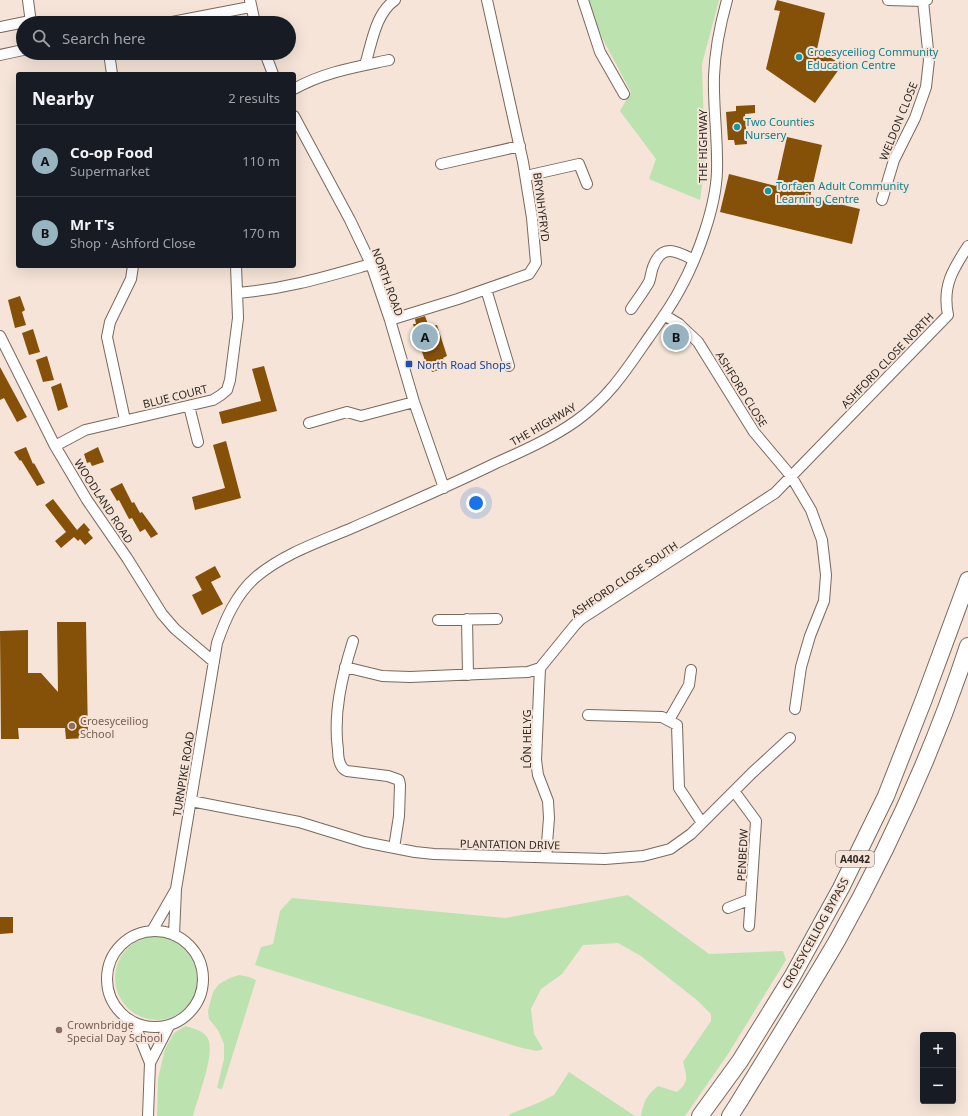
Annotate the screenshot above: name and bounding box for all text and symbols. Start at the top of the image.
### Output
search box [16,16,296,60]
icon: search [30,27,52,49]
text: Search here [62,28,145,48]
place label: Croesyceiliog Community Education Centre [807,44,939,72]
marker: Croesyceiliog Community Education Centre [794,52,804,62]
street label: WELDON CLOSE [875,80,921,162]
text: Nearby [32,87,94,110]
text: 2 results [228,89,280,107]
street label: THE HIGHWAY [695,108,710,183]
place label: Two Counties Nursery [745,114,815,142]
marker: Two Counties Nursery [732,122,742,132]
text: Co-op Food [70,142,153,162]
text: A [41,152,50,170]
text: 110 m [242,152,280,170]
text: Supermarket [70,162,150,180]
street label: BRYNHYFRYD [530,171,554,243]
place label: Torfaen Adult Community Learning Centre [776,178,909,206]
marker: Torfaen Adult Community Learning Centre [763,186,773,196]
text: Mr T's [70,214,114,234]
text: B [41,224,49,242]
text: 170 m [242,224,280,242]
text: Shop · Ashford Close [70,234,196,252]
street label: NORTH ROAD [369,246,407,318]
street label: ASHFORD CLOSE NORTH [837,309,937,411]
pin: A [412,322,438,352]
pin: B [663,322,689,352]
street label: ASHFORD CLOSE [713,348,771,430]
place label: North Road Shops [417,357,511,372]
marker: North Road Shops [404,359,414,369]
street label: BLUE COURT [141,381,209,411]
street label: THE HIGHWAY [507,399,579,449]
street label: WOODLAND ROAD [71,456,137,546]
your location [466,493,486,513]
street label: ASHFORD CLOSE SOUTH [567,537,681,621]
street label: LÔN HELYG [519,709,534,769]
place label: Croesyceiliog School [80,713,148,741]
marker: Croesyceiliog School [67,721,77,731]
street label: TURNPIKE ROAD [169,730,197,818]
street label: PENBEDW [733,828,751,882]
street label: PLANTATION DRIVE [460,836,560,852]
road number: A4042 [836,851,874,867]
street label: CROESYCEILIOG BYPASS [778,875,852,991]
place label: Crownbridge Special Day School [67,1017,163,1045]
marker: Crownbridge Special Day School [54,1025,64,1035]
map controls [920,1032,956,1104]
button: + [920,1032,956,1068]
button: − [920,1068,956,1104]

